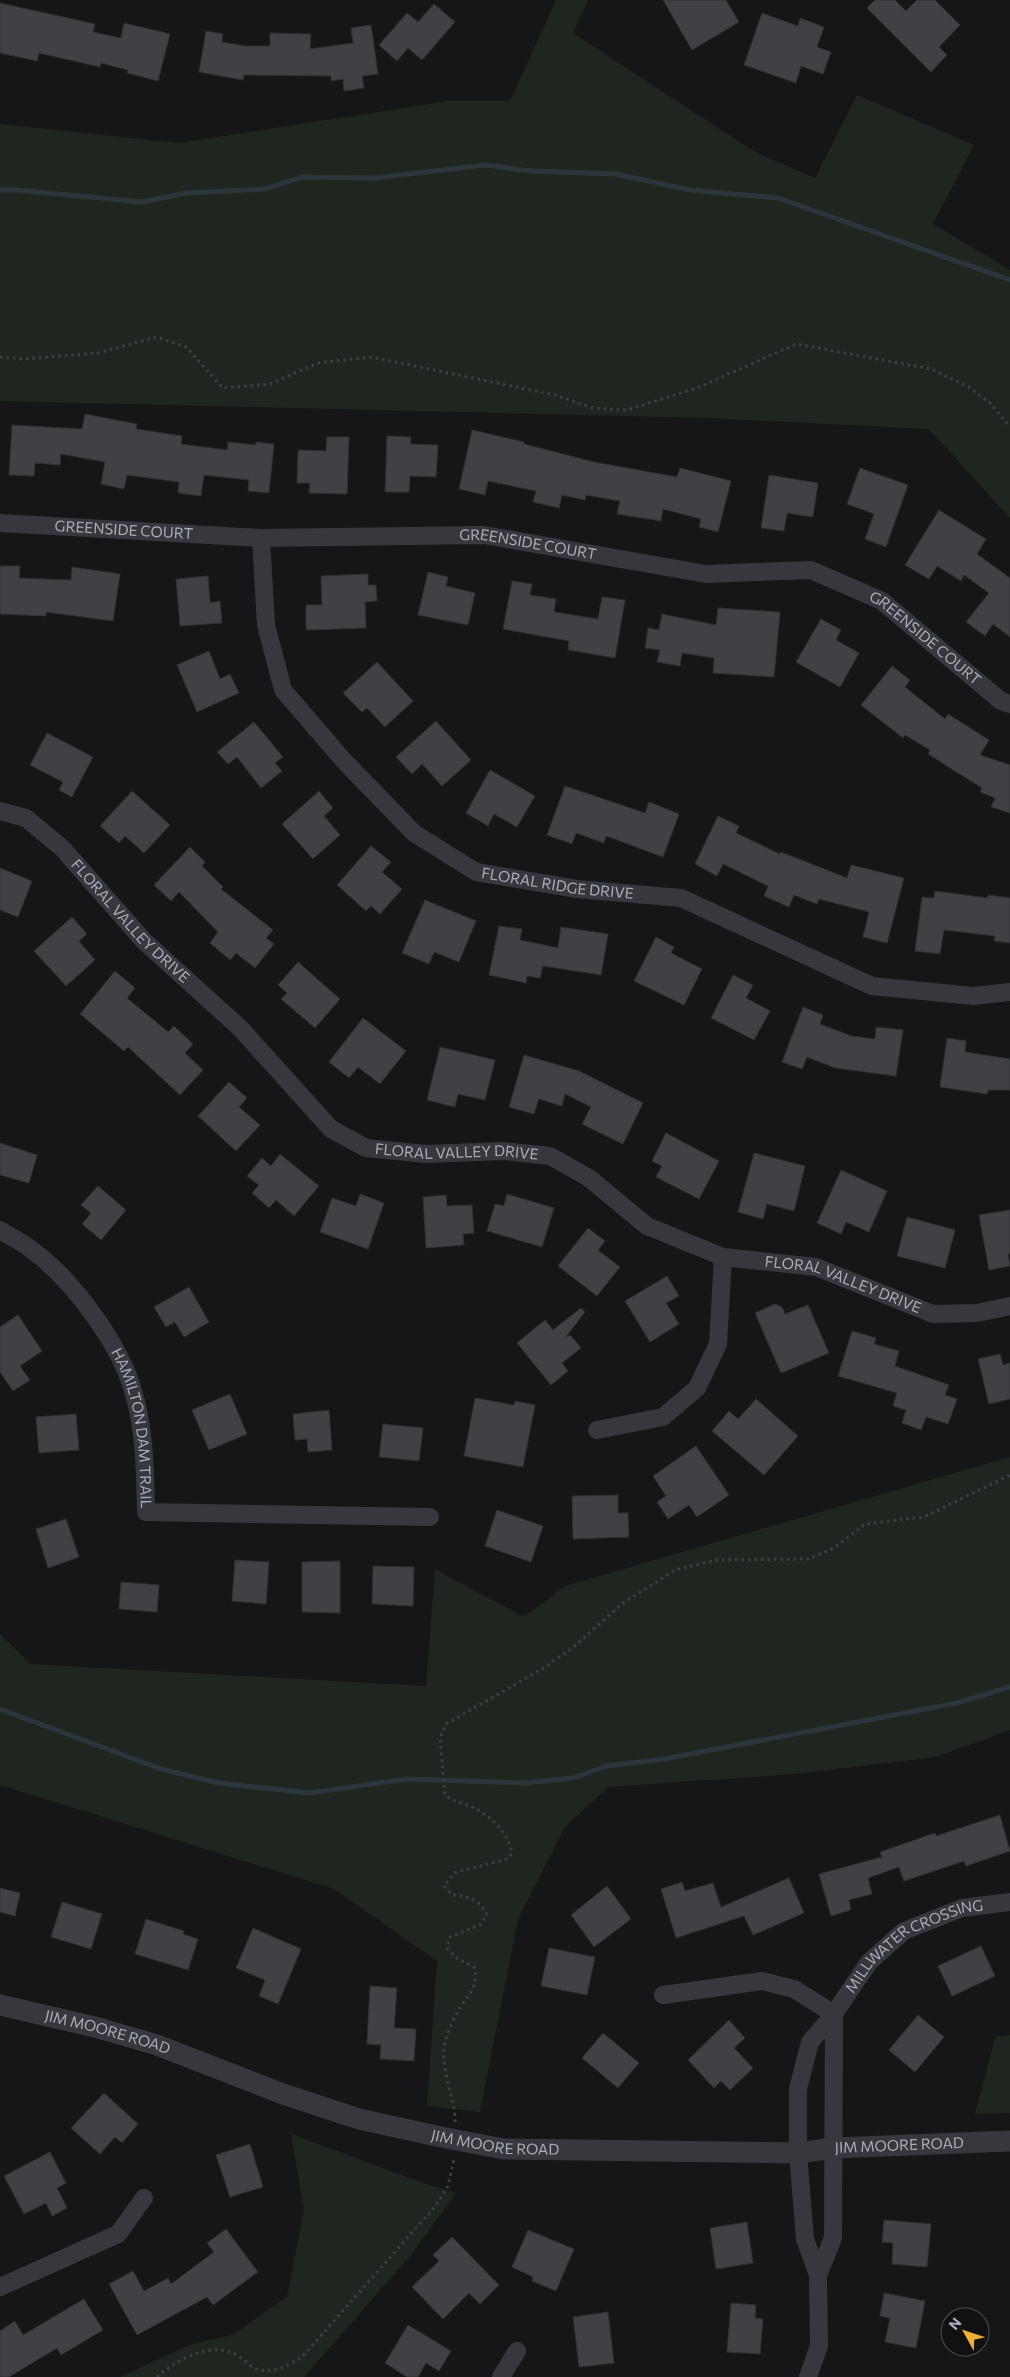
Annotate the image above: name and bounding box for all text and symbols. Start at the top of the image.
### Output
street label: GREENSIDE COURT [54,516,194,542]
street label: GREENSIDE COURT [459,524,598,563]
street label: GREENSIDE COURT [867,587,985,688]
street label: FLORAL VALLEY DRIVE [68,855,194,986]
street label: FLORAL RIDGE DRIVE [480,863,635,902]
street label: FLORAL VALLEY DRIVE [374,1139,539,1163]
street label: FLORAL VALLEY DRIVE [764,1252,924,1316]
street label: HAMILTON DAM TRAIL [108,1344,156,1509]
street label: MILLWATER CROSSING [841,1895,984,1996]
street label: JIM MOORE ROAD [43,2006,173,2057]
street label: JIM MOORE ROAD [430,2125,559,2158]
street label: JIM MOORE ROAD [834,2133,964,2156]
north arrow [940,2307,990,2357]
text: N [945,2314,965,2333]

